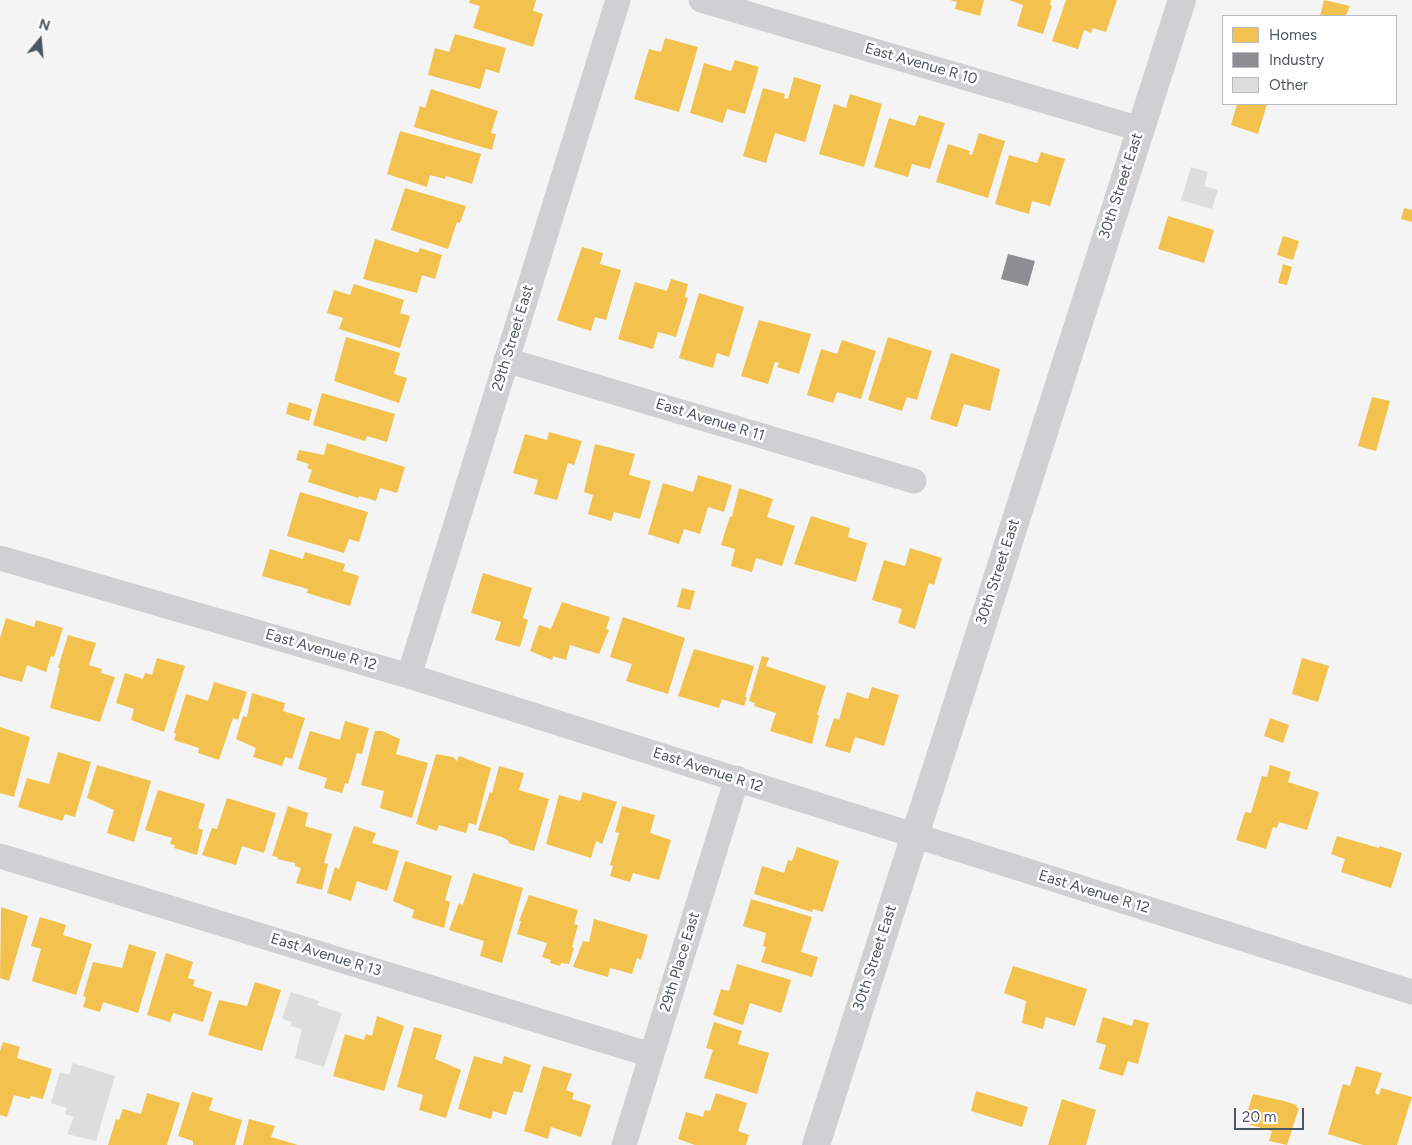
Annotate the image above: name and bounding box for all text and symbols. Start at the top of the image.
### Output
north arrow [15,15,65,65]
text: N [37,15,52,35]
legend [1222,15,1397,105]
text: Homes [1269,26,1317,44]
street label: East Avenue R 10 [863,39,979,89]
text: Industry [1269,51,1324,69]
text: Other [1269,76,1308,94]
street label: 30th Street East [1095,131,1147,241]
street label: 29th Street East [488,283,538,393]
street label: East Avenue R 11 [653,395,767,445]
street label: 30th Street East [972,517,1024,627]
street label: East Avenue R 12 [263,625,379,675]
street label: East Avenue R 12 [651,744,765,796]
street label: East Avenue R 12 [1036,867,1152,917]
street label: 30th Street East [849,903,901,1013]
street label: 29th Place East [656,910,704,1014]
street label: East Avenue R 13 [268,930,384,980]
scale bar [1237,1098,1307,1130]
text: 20 m [1242,1108,1276,1126]

